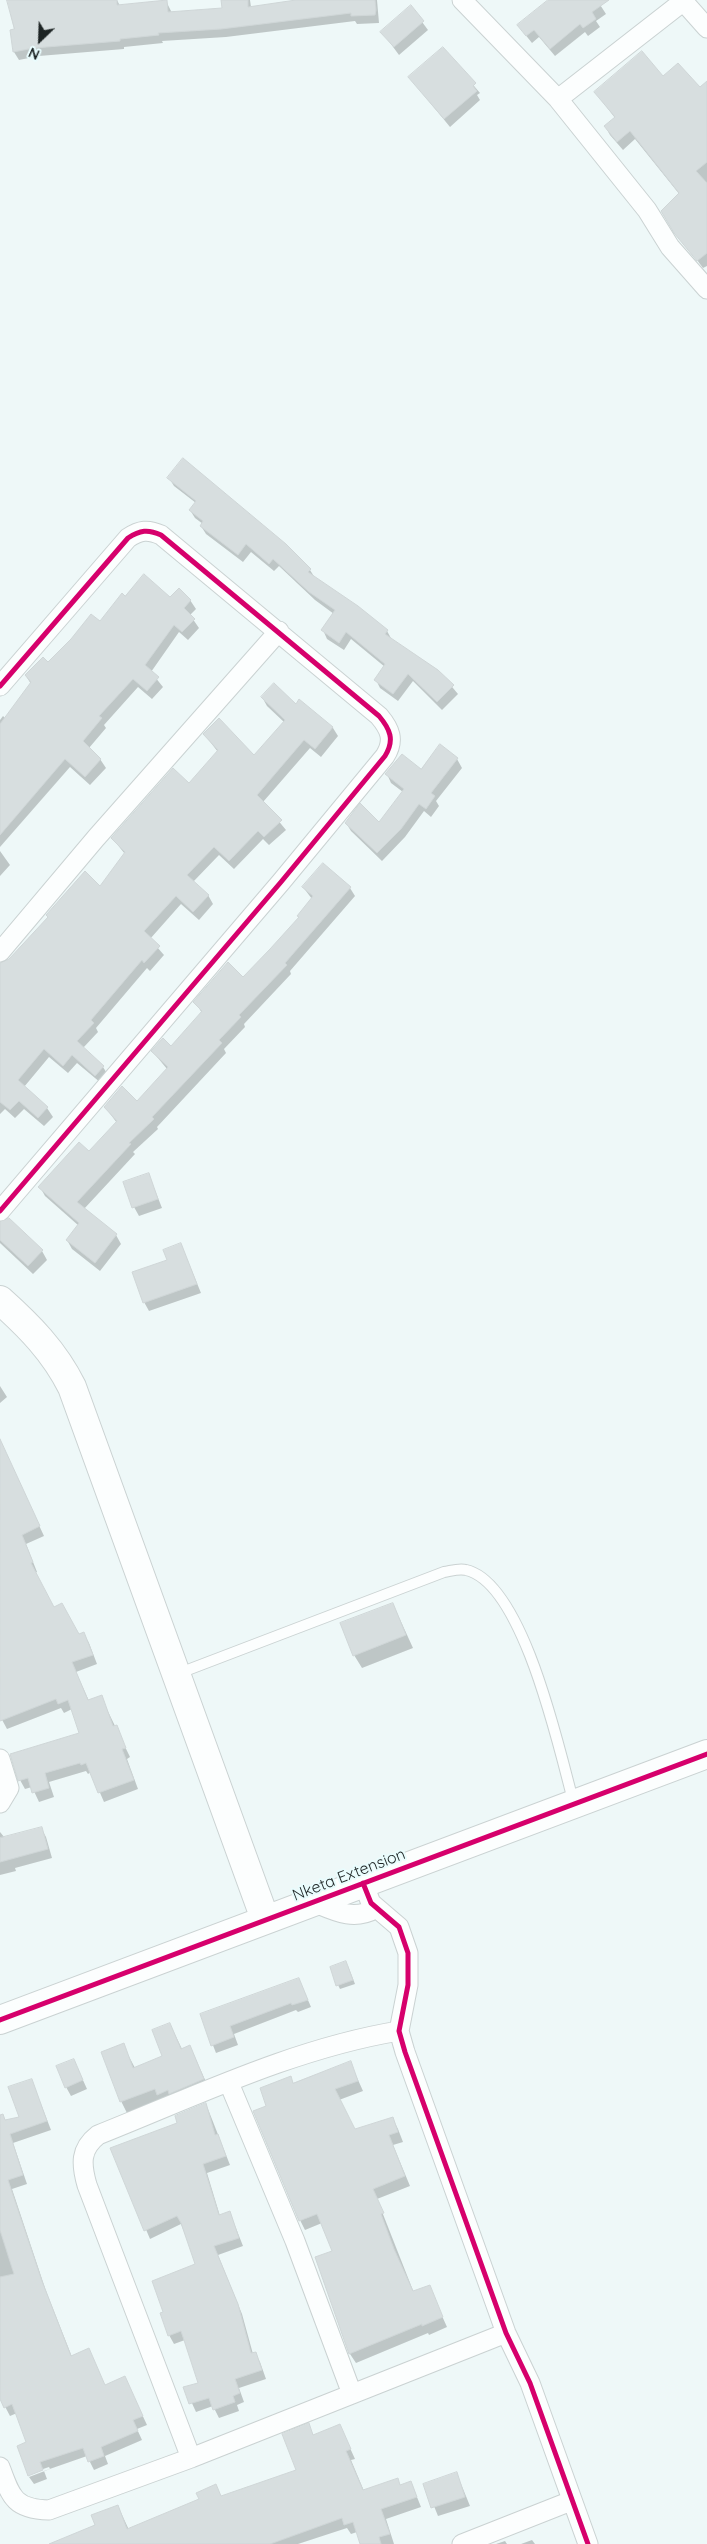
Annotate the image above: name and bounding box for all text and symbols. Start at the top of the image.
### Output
north arrow [15,15,65,65]
text: N [26,43,42,64]
street label: Nketa Extension [290,1845,408,1905]

